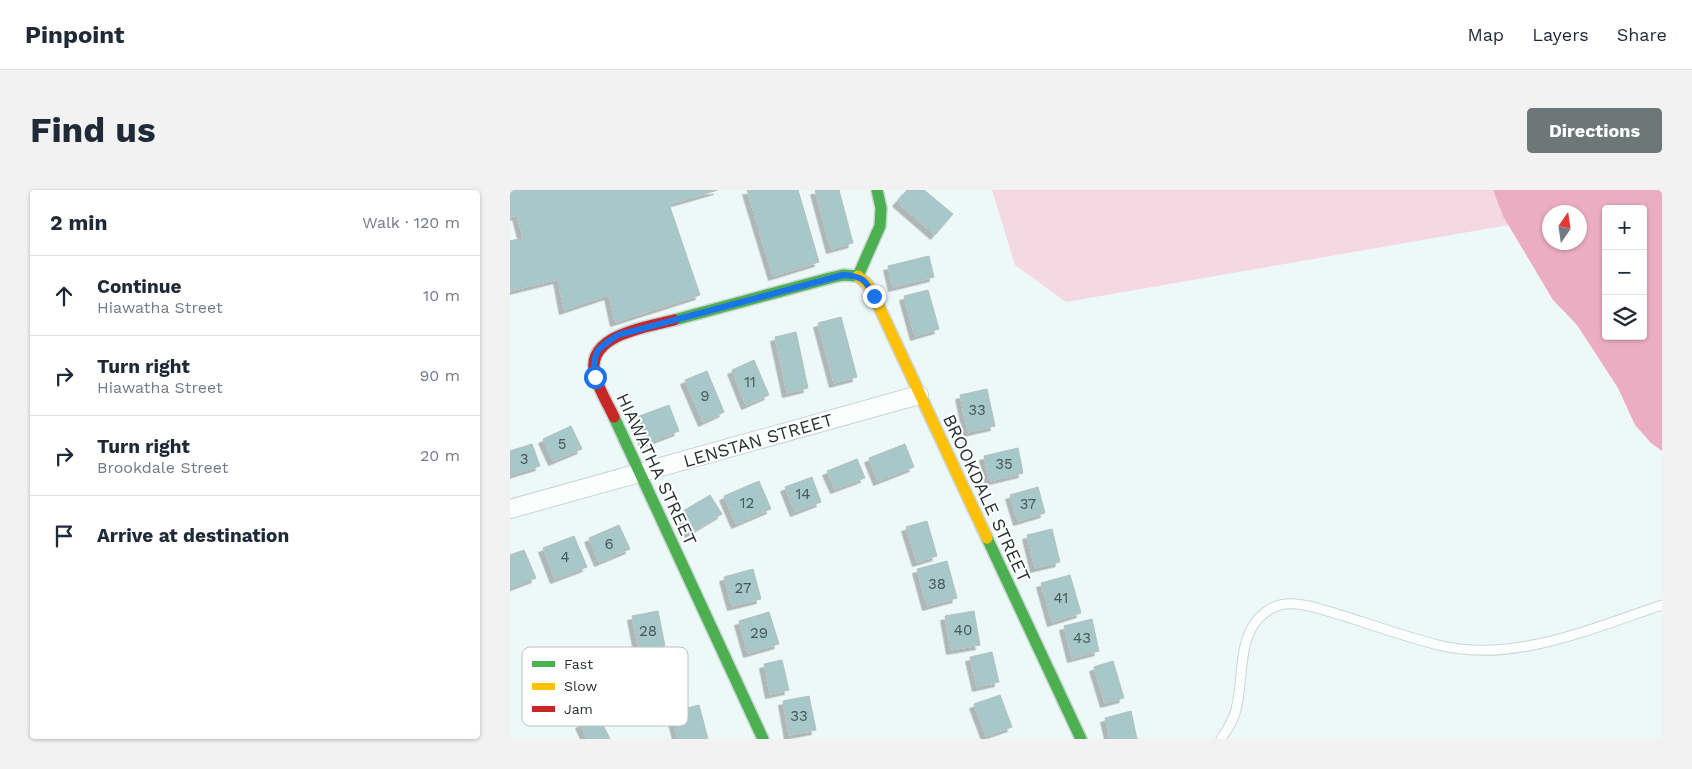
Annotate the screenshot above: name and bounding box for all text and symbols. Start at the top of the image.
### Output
text: Pinpoint [25,21,125,49]
text: Map [1467,24,1504,45]
text: Layers [1532,24,1589,45]
text: Share [1617,24,1667,45]
button: Directions [1527,108,1662,153]
text: Find us [30,109,156,151]
north arrow [1542,205,1587,250]
map controls [1602,205,1647,340]
button: + [1602,205,1647,250]
text: 2 min [50,210,107,235]
text: Walk · 120 m [362,213,460,232]
button: − [1602,250,1647,295]
text: Continue [97,275,181,298]
icon: ahead [50,282,78,310]
route end [863,285,886,308]
text: 10 m [423,286,460,305]
button: layers [1602,295,1647,340]
text: Hiawatha Street [97,298,223,317]
text: Turn right [97,355,190,378]
icon: right [50,362,78,390]
text: 90 m [419,366,460,385]
route start [584,366,607,389]
house number: 11 [744,373,756,391]
text: Hiawatha Street [97,378,223,397]
house number: 9 [700,387,710,405]
street label: HIAWATHA STREET [612,390,702,549]
house number: 33 [968,401,986,419]
street label: LENSTAN STREET [681,409,835,471]
street label: BROOKDALE STREET [939,411,1035,585]
text: Turn right [97,435,190,458]
house number: 5 [558,435,566,453]
icon: right [50,442,78,470]
text: 20 m [420,446,460,465]
house number: 3 [520,450,528,468]
house number: 35 [995,455,1013,473]
text: Brookdale Street [97,458,229,477]
house number: 14 [795,485,811,503]
house number: 12 [740,494,754,512]
house number: 37 [1020,495,1036,513]
icon: arrive [50,522,78,550]
text: Arrive at destination [97,524,289,547]
house number: 6 [604,535,614,553]
house number: 4 [560,548,570,566]
house number: 38 [928,575,946,593]
house number: 27 [735,579,751,597]
house number: 41 [1054,589,1068,607]
house number: 40 [954,621,972,639]
house number: 28 [639,622,657,640]
house number: 29 [750,624,768,642]
house number: 43 [1073,629,1091,647]
legend [522,647,688,726]
text: Fast [564,656,593,672]
text: Slow [564,678,597,694]
text: Jam [564,701,593,717]
house number: 33 [790,707,808,725]

